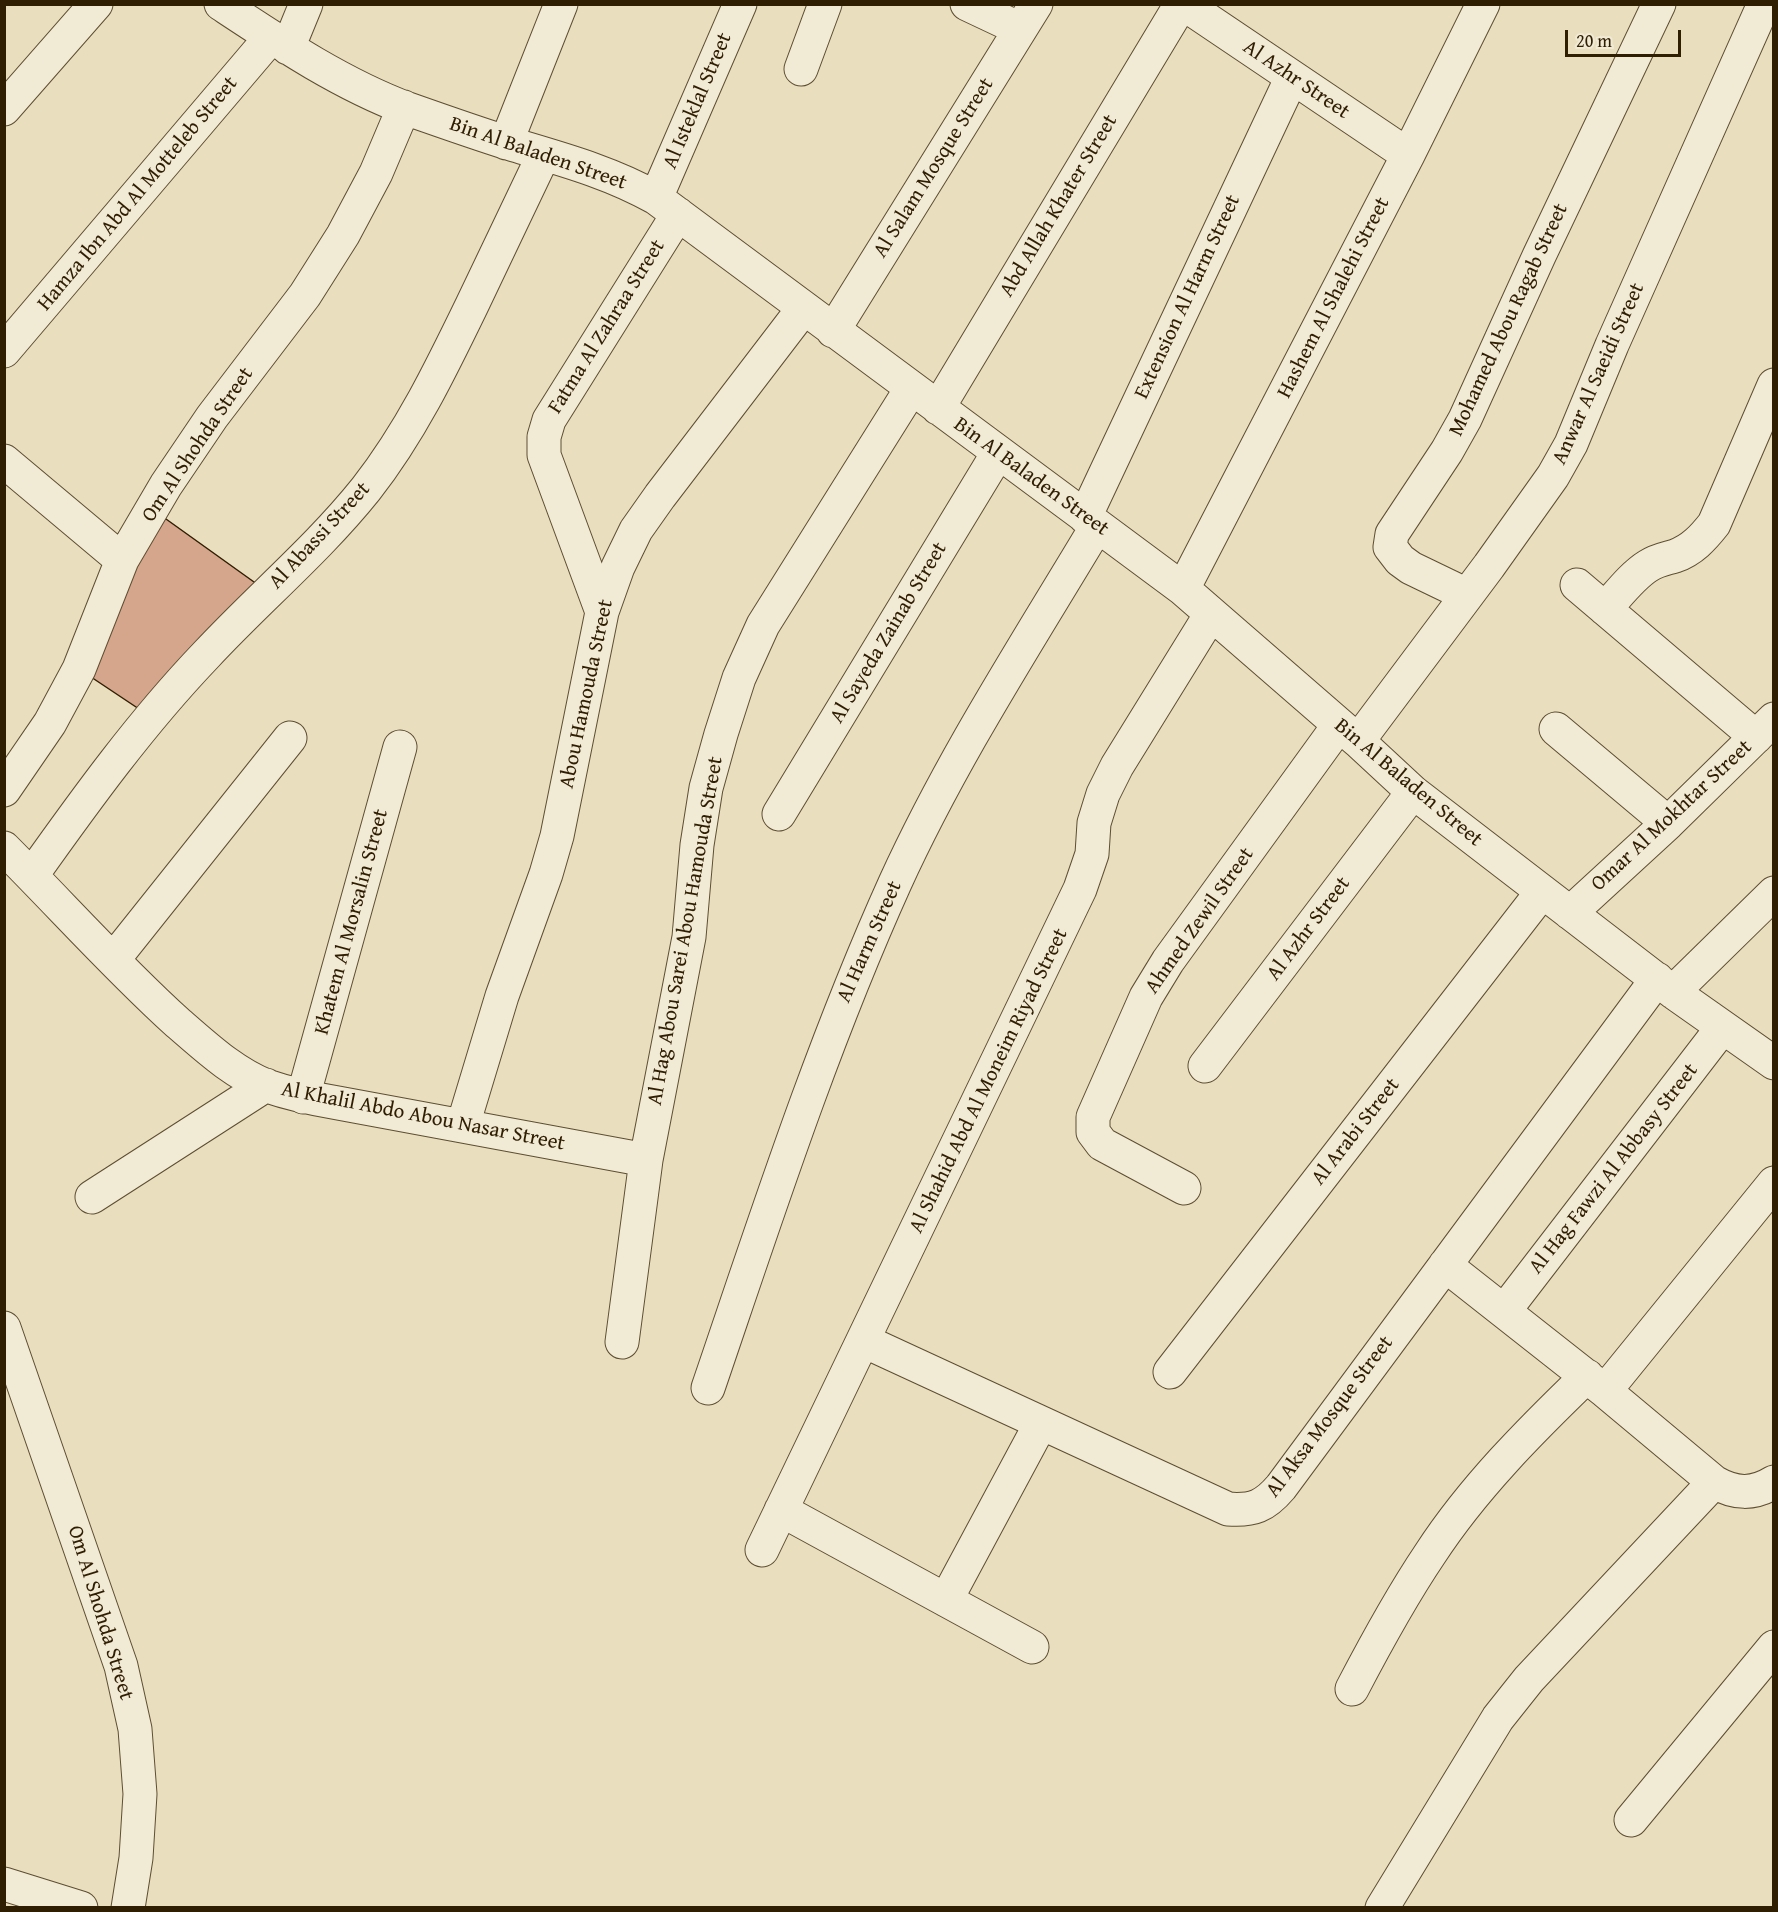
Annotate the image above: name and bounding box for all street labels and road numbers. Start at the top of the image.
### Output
street label: Al Isteklal Street [658,29,738,173]
street label: Al Azhr Street [1238,35,1354,125]
street label: Hamza Ibn Abd Al Motteleb Street [33,72,243,316]
street label: Al Salam Mosque Street [868,73,1000,263]
street label: Abd Allah Khater Street [995,110,1123,302]
street label: Bin Al Baladen Street [446,112,630,196]
street label: Extension Al Harm Street [1130,191,1246,403]
street label: Hashem Al Shalehi Street [1272,193,1396,403]
street label: Mohamed Abou Ragab Street [1444,200,1574,440]
street label: Fatma Al Zahraa Street [543,235,671,419]
street label: Anwar Al Saeidi Street [1548,279,1650,469]
street label: Om Al Shohda Street [137,363,259,527]
street label: Bin Al Baladen Street [948,412,1114,542]
street label: Al Abassi Street [264,477,376,595]
street label: Al Sayeda Zainab Street [825,538,953,728]
street label: Abou Hamouda Street [555,597,619,791]
street label: Bin Al Baladen Street [1329,714,1487,852]
street label: Omar Al Mokhtar Street [1586,735,1758,897]
street label: Al Hag Abou Sarei Abou Hamouda Street [643,755,729,1107]
street label: Khatem Al Morsalin Street [310,806,394,1038]
street label: Ahmed Zewil Street [1140,843,1260,999]
street label: Al Azhr Street [1262,872,1356,986]
street label: Al Harm Street [832,877,908,1007]
street label: Al Shahid Abd Al Moneim Riyad Street [904,925,1074,1237]
street label: Al Hag Fawzi Al Abbasy Street [1524,1059,1704,1279]
street label: Al Arabi Street [1306,1073,1406,1191]
street label: Al Khalil Abdo Abou Nasar Street [279,1077,567,1157]
street label: Al Aksa Mosque Street [1261,1331,1399,1503]
street label: Om Al Shohda Street [61,1523,139,1703]

